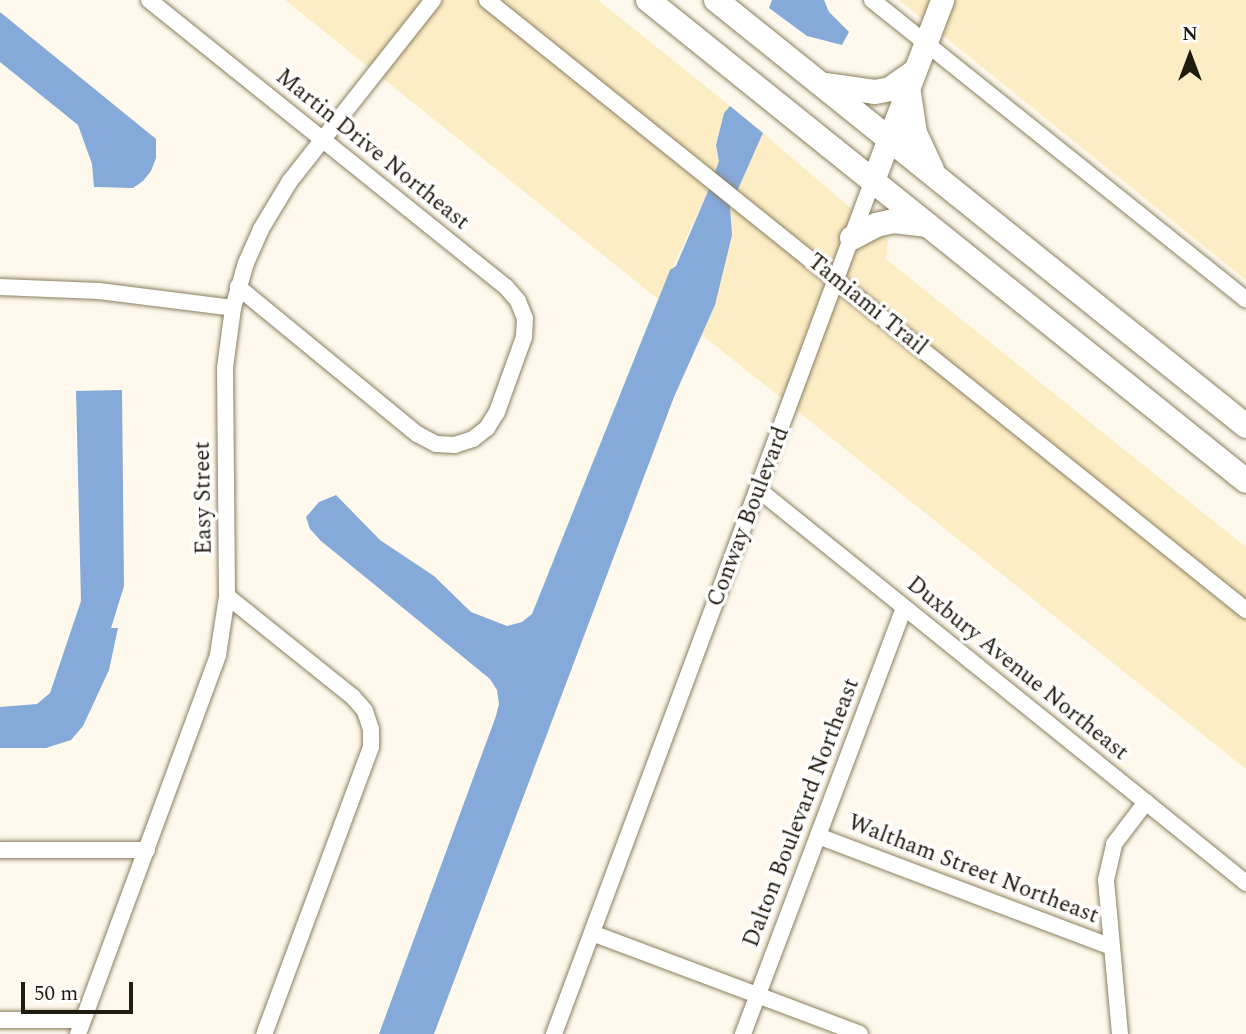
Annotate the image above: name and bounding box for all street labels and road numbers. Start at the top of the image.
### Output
street label: Martin Drive Northeast [270,64,474,236]
street label: Tamiami Trail [802,248,932,362]
street label: Conway Boulevard [702,423,796,611]
street label: Easy Street [189,441,219,555]
street label: Duxbury Avenue Northeast [901,571,1133,767]
street label: Dalton Boulevard Northeast [738,675,866,951]
street label: Waltham Street Northeast [844,809,1102,931]

